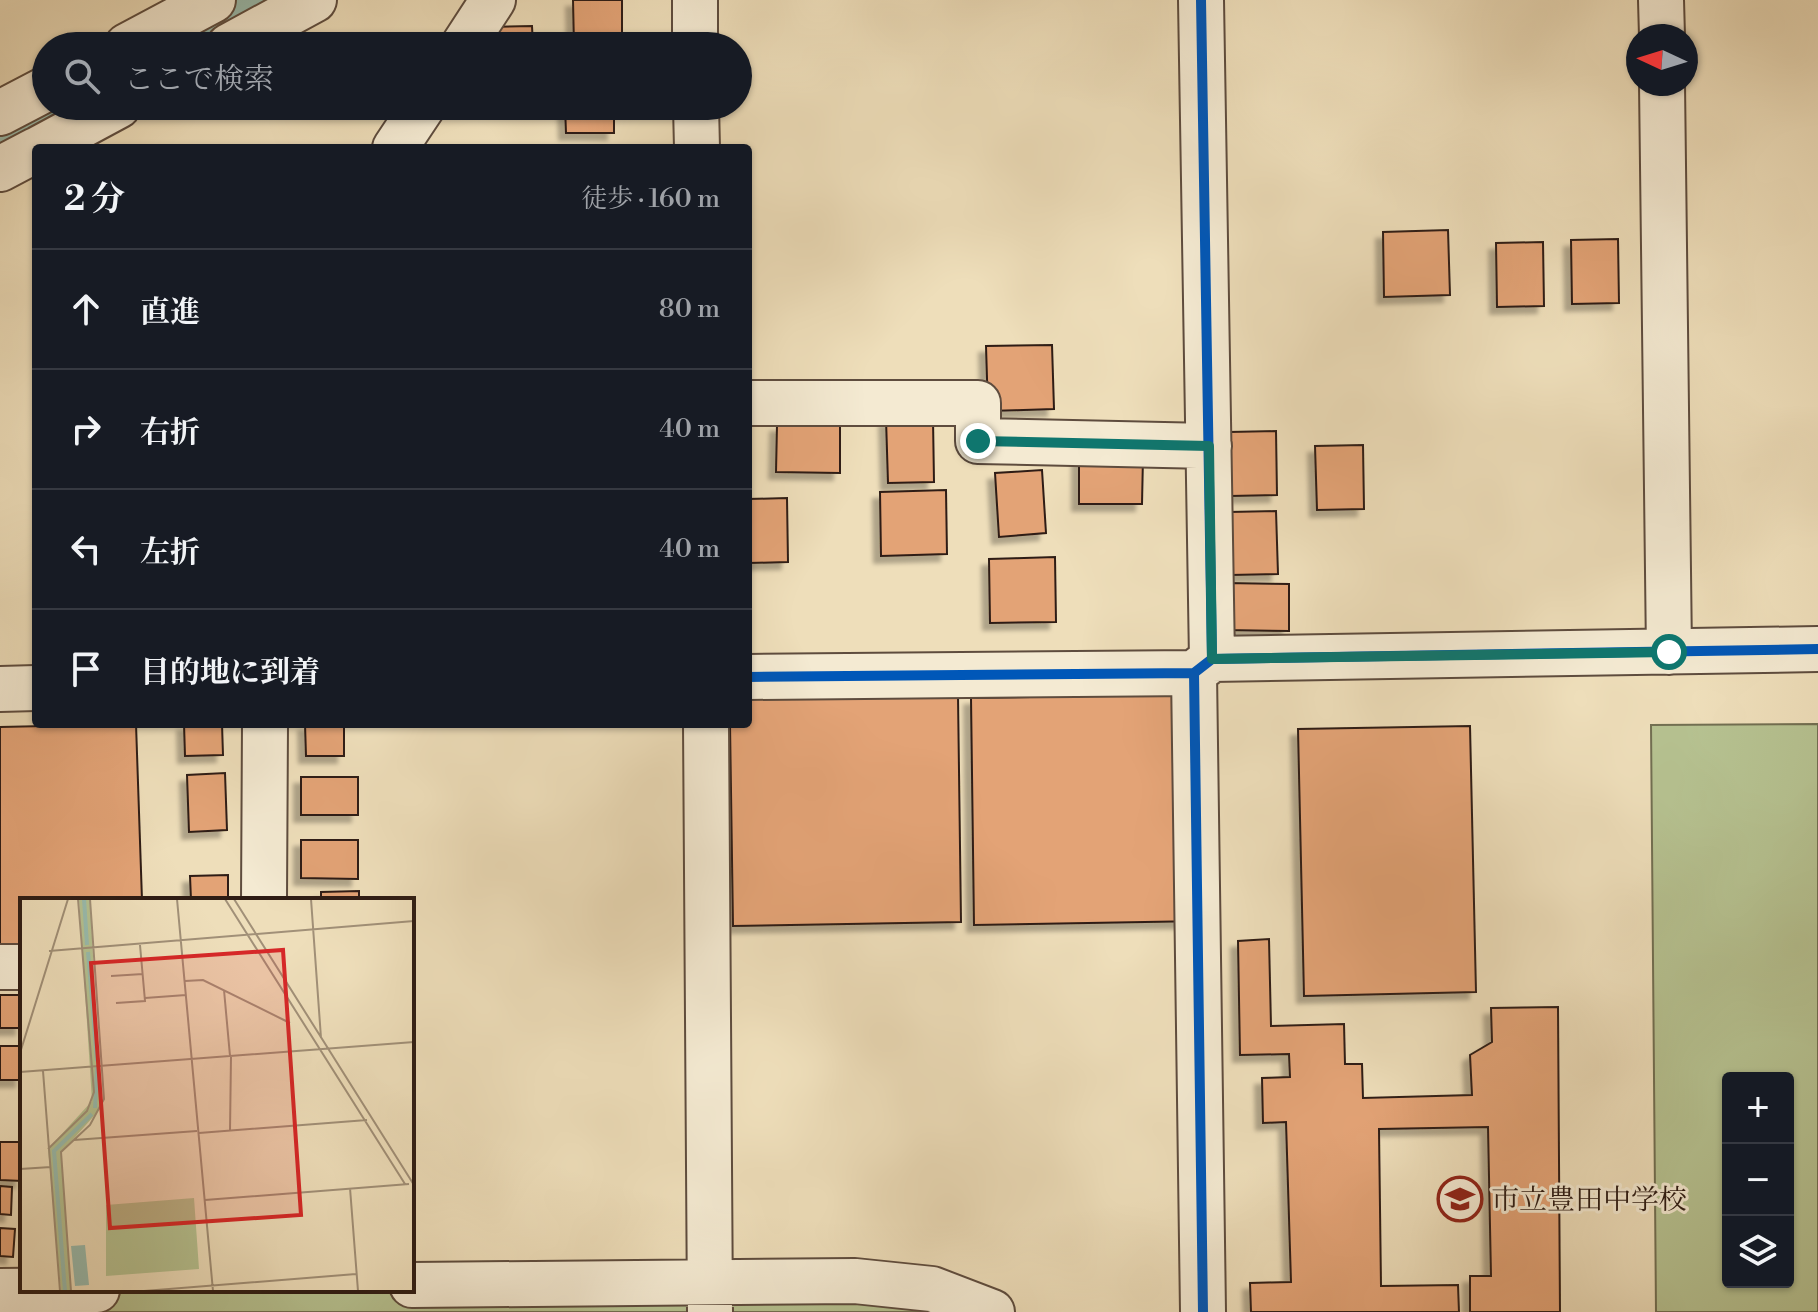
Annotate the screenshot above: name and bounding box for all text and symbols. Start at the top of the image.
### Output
north arrow [1626,24,1698,96]
search box [32,32,752,120]
icon: search [60,54,104,98]
text: ここで検索 [124,61,274,99]
text: 2 分 [64,179,125,221]
text: 徒歩 · 160 m [582,183,720,215]
icon: ahead [64,287,108,331]
text: 80 m [659,293,720,325]
text: 直進 [140,294,200,332]
icon: right [64,407,108,451]
text: 40 m [659,413,720,445]
text: 右折 [140,414,200,452]
route end [960,423,996,459]
icon: left [64,527,108,571]
text: 40 m [659,533,720,565]
text: 左折 [140,534,200,572]
route start [1651,634,1687,670]
icon: arrive [64,647,108,691]
text: 目的地に到着 [140,654,320,692]
inset map [20,898,414,1292]
map controls [1722,1072,1794,1288]
button: + [1722,1072,1794,1144]
button: − [1722,1144,1794,1216]
school or university icon: 市立豊田中学校 [1436,1175,1484,1223]
place label: 市立豊田中学校 [1491,1183,1687,1218]
button: layers [1722,1216,1794,1288]

